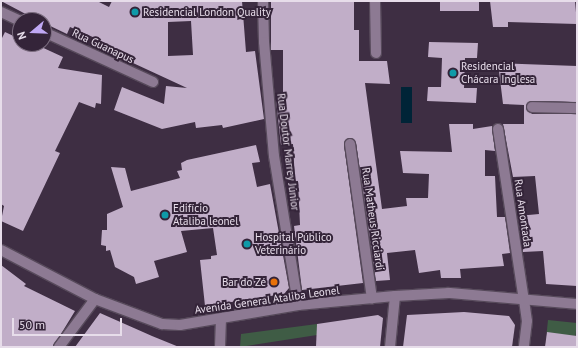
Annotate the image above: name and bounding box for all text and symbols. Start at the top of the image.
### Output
place label: Residencial London Quality [143,5,271,19]
marker: Residencial London Quality [130,7,140,17]
north arrow [12,12,52,52]
street label: Rua Guanapus [70,26,136,66]
text: N [14,30,29,41]
place label: Residencial Chácara Inglesa [461,60,535,86]
marker: Residencial Chácara Inglesa [448,68,458,78]
street label: Rua Doutor Marrey Júnior [274,92,302,212]
street label: Rua Matheus Ricciardi [359,167,387,271]
street label: Rua Amontada [512,178,534,248]
place label: Edifício Ataliba leonel [173,202,238,228]
marker: Edifício Ataliba leonel [160,210,170,220]
place label: Hospital Público Veterinário [255,231,332,257]
marker: Hospital Público Veterinário [242,239,252,249]
place label: Bar do Zé [222,275,266,289]
marker: Bar do Zé [269,277,279,287]
street label: Avenida General Ataliba Leonel [194,283,340,317]
scale bar [14,310,124,336]
text: 50 m [19,317,45,332]

